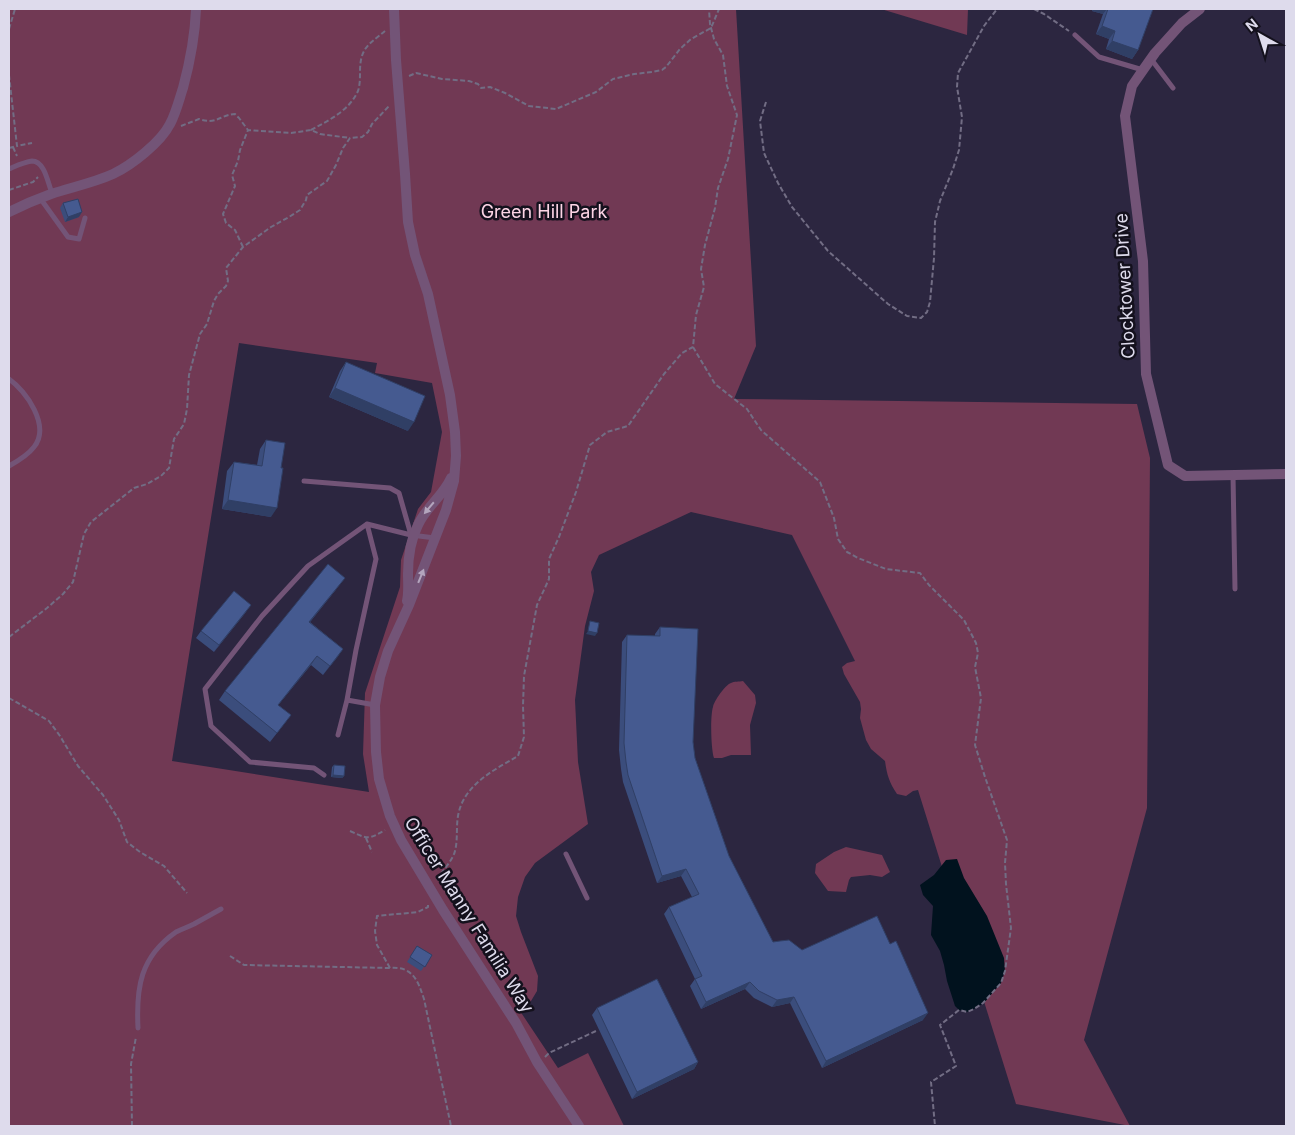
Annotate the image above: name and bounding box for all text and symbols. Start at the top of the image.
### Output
north arrow [1235,10,1285,60]
text: N [1242,15,1261,34]
park label: Green Hill Park [481,201,607,222]
street label: Clocktower Drive [1110,213,1139,360]
one-way arrow [423,502,434,515]
one-way arrow [417,568,425,583]
street label: Officer Manny Familia Way [400,813,538,1017]

